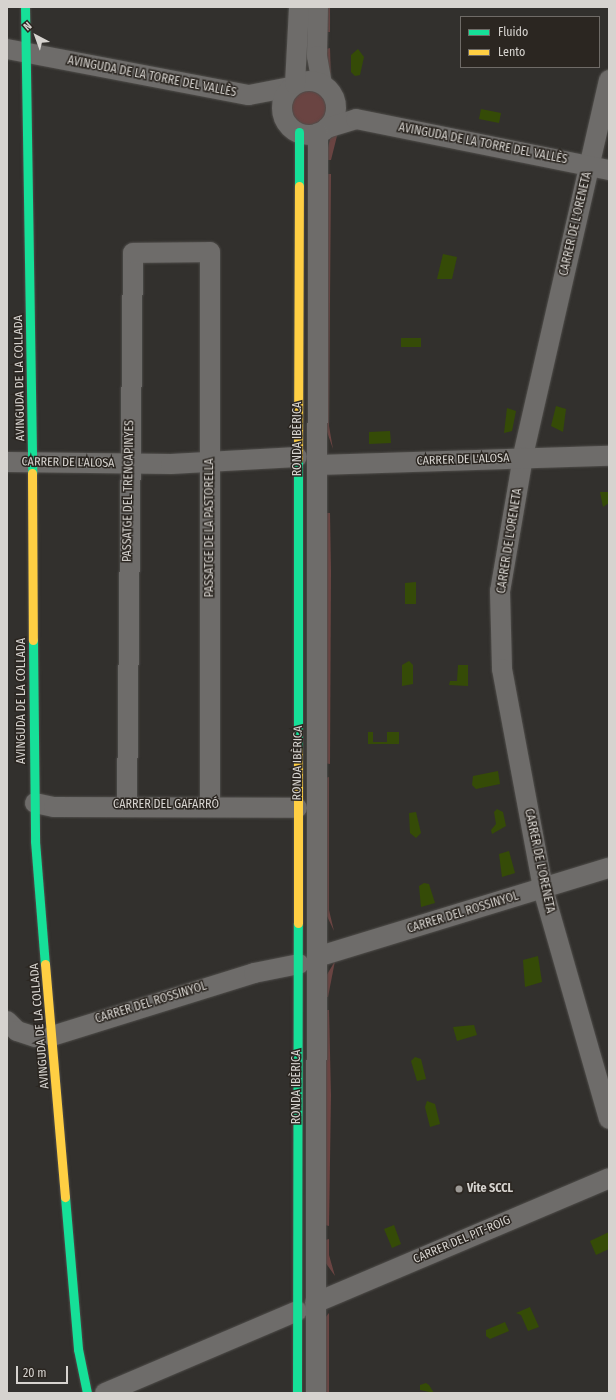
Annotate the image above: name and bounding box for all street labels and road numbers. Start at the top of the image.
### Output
street label: AVINGUDA DE LA TORRE DEL VALLÈS [66,54,238,100]
street label: AVINGUDA DE LA TORRE DEL VALLÈS [397,121,569,167]
street label: CARRER DE L'ORENETA [557,171,595,277]
street label: AVINGUDA DE LA COLLADA [12,315,28,441]
street label: RONDA IBÈRICA [291,402,305,476]
street label: PASSATGE DEL TRENCAPINYES [121,420,137,562]
street label: CARRER DE L'ALOSA [416,451,510,469]
street label: CARRER DE L'ALOSA [21,455,115,471]
street label: PASSATGE DE LA PASTORELLA [203,459,217,597]
street label: CARRER DE L'ORENETA [495,487,525,595]
street label: AVINGUDA DE LA COLLADA [15,638,29,764]
street label: RONDA IBÈRICA [290,726,306,800]
street label: CARRER DEL GAFARRÓ [113,798,219,812]
street label: CARRER DE L'ORENETA [521,808,557,914]
street label: CARRER DEL ROSSINYOL [406,889,520,937]
street label: AVINGUDA DE LA COLLADA [27,963,53,1089]
street label: CARRER DEL ROSSINYOL [94,979,208,1027]
street label: RONDA IBÈRICA [290,1050,304,1124]
street label: CARRER DEL PIT-ROIG [411,1213,513,1267]

